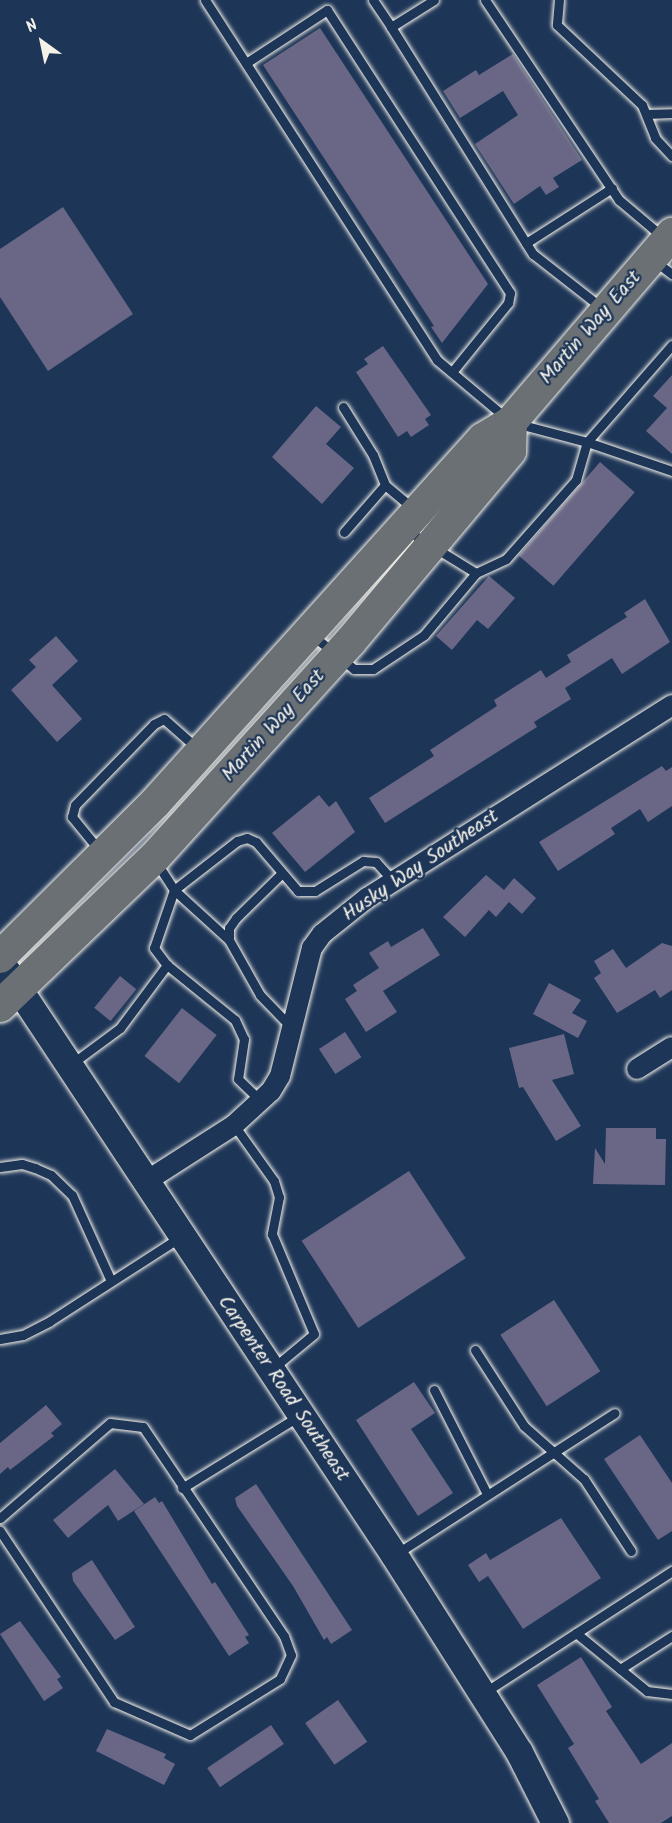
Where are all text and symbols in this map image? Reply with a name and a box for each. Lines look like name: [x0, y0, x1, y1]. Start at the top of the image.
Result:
north arrow: [12, 12, 72, 72]
text: N: [21, 13, 43, 40]
street label: Martin Way East: [535, 266, 647, 390]
street label: Martin Way East: [217, 665, 331, 787]
street label: Husky Way Southeast: [338, 805, 504, 927]
street label: Carpenter Road Southeast: [212, 1291, 354, 1487]

